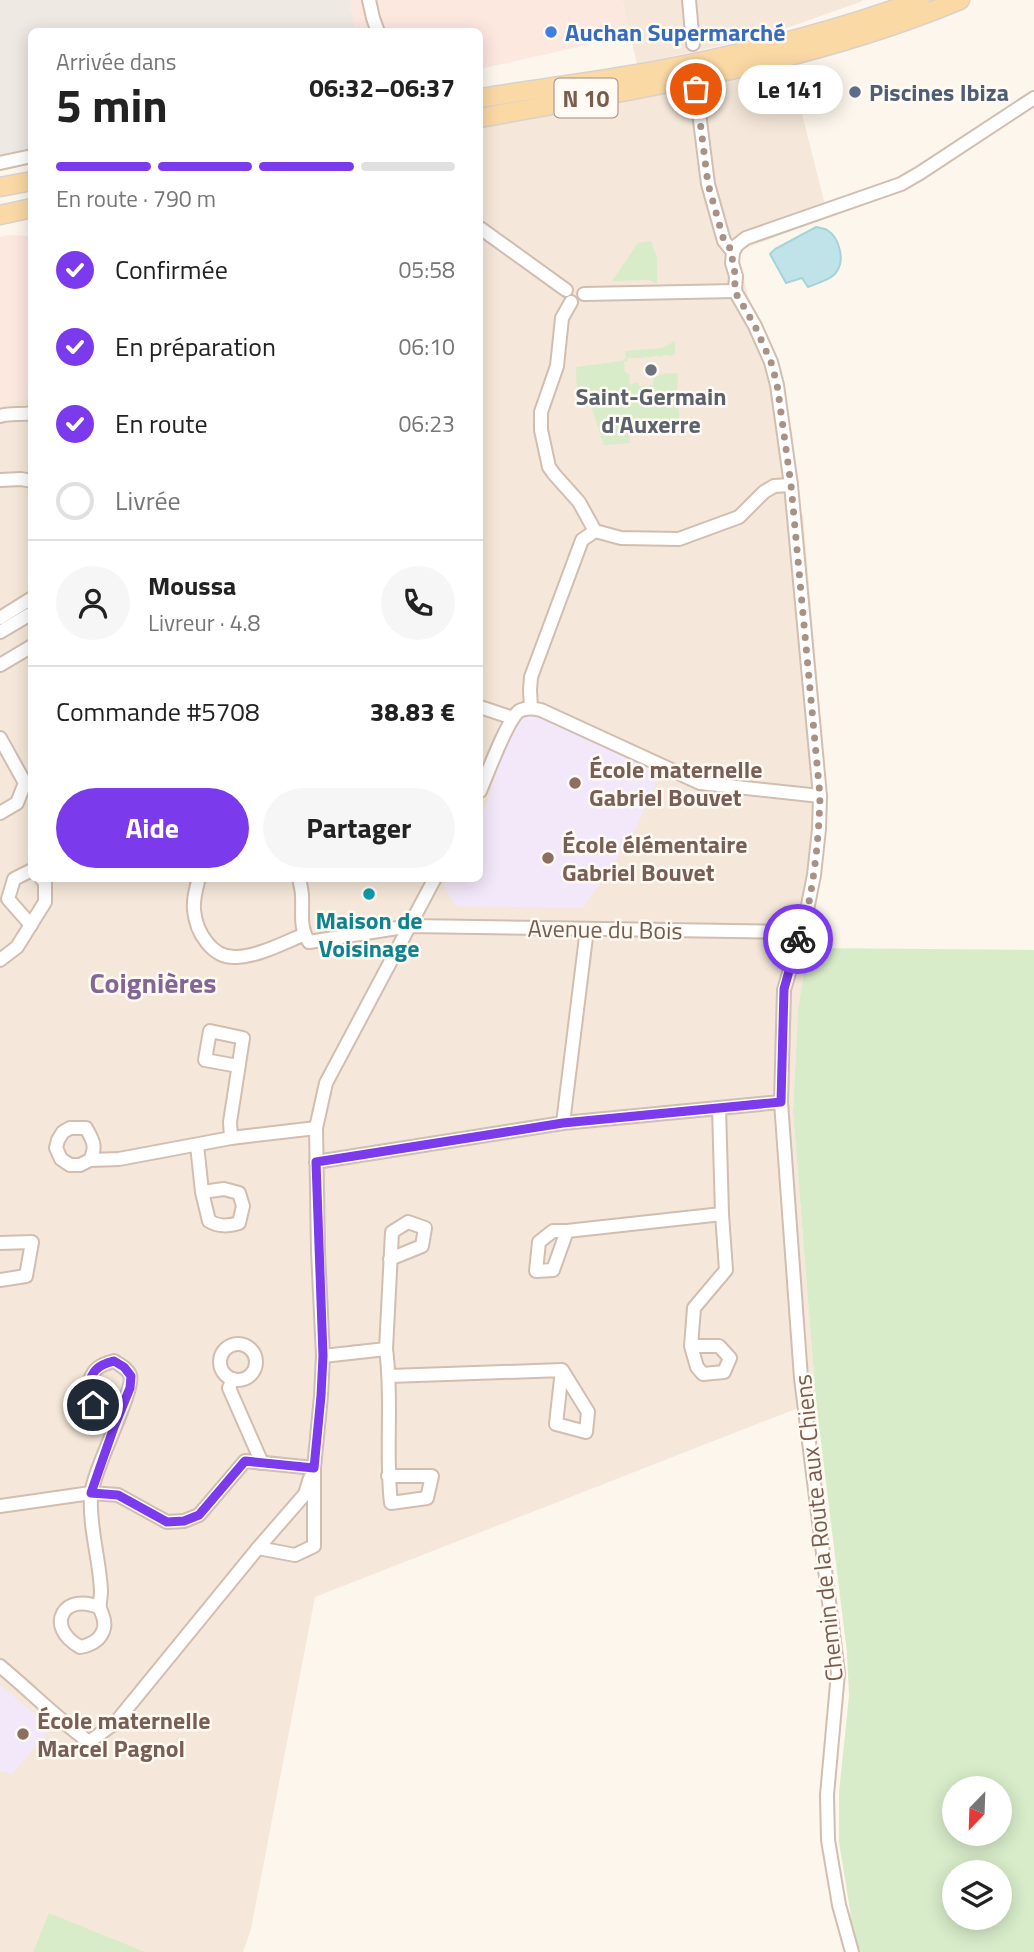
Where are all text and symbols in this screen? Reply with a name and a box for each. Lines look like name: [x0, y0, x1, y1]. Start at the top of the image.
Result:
place label: Auchan Supermarché: [565, 14, 786, 50]
marker: Auchan Supermarché: [543, 24, 559, 40]
text: Arrivée dans: [56, 44, 177, 79]
pin: [666, 59, 726, 119]
callout: Le 141: [738, 64, 843, 114]
text: 06:32–06:37: [309, 68, 455, 107]
text: 5 min: [56, 70, 168, 140]
icon: bag: [677, 70, 715, 108]
text: Le 141: [757, 72, 824, 107]
place label: Piscines Ibiza: [869, 74, 1009, 110]
road number: N 10: [554, 78, 618, 118]
marker: Piscines Ibiza: [847, 84, 863, 100]
text: En route · 790 m: [56, 181, 216, 216]
text: Confirmée: [115, 250, 228, 289]
icon: check: [56, 251, 94, 289]
text: 05:58: [398, 252, 455, 287]
text: En préparation: [115, 327, 276, 366]
icon: check: [56, 328, 94, 366]
text: 06:10: [398, 329, 455, 364]
marker: Saint-Germain d'Auxerre: [643, 362, 659, 378]
place label: Saint-Germain d'Auxerre: [575, 378, 727, 442]
text: En route: [115, 404, 208, 443]
icon: check: [56, 405, 94, 443]
text: 06:23: [398, 406, 455, 441]
text: Livrée: [115, 481, 181, 520]
button: person: [56, 566, 130, 640]
text: Moussa: [148, 566, 236, 605]
button: phone: [381, 566, 455, 640]
text: Livreur · 4.8: [148, 605, 260, 640]
text: Commande #5708: [56, 692, 259, 731]
text: 38.83 €: [370, 692, 455, 731]
place label: École maternelle Gabriel Bouvet: [589, 751, 763, 815]
marker: École maternelle Gabriel Bouvet: [567, 775, 583, 791]
button: Aide: [56, 788, 249, 868]
button: Partager: [263, 788, 455, 868]
place label: École élémentaire Gabriel Bouvet: [562, 826, 748, 890]
marker: École élémentaire Gabriel Bouvet: [540, 850, 556, 866]
marker: Maison de Voisinage: [361, 886, 377, 902]
place label: Maison de Voisinage: [315, 902, 423, 966]
courier: [763, 904, 833, 974]
street label: Avenue du Bois: [527, 910, 683, 948]
icon: bike: [779, 920, 817, 958]
district label: Coignières: [90, 961, 216, 1004]
street label: Chemin de la Route aux Chiens: [784, 1373, 852, 1683]
pin: [63, 1375, 123, 1435]
icon: home: [74, 1386, 112, 1424]
place label: École maternelle Marcel Pagnol: [37, 1702, 211, 1766]
marker: École maternelle Marcel Pagnol: [15, 1726, 31, 1742]
north arrow: [942, 1776, 1012, 1846]
map controls: [942, 1776, 1012, 1930]
button: layers: [942, 1860, 1012, 1930]

